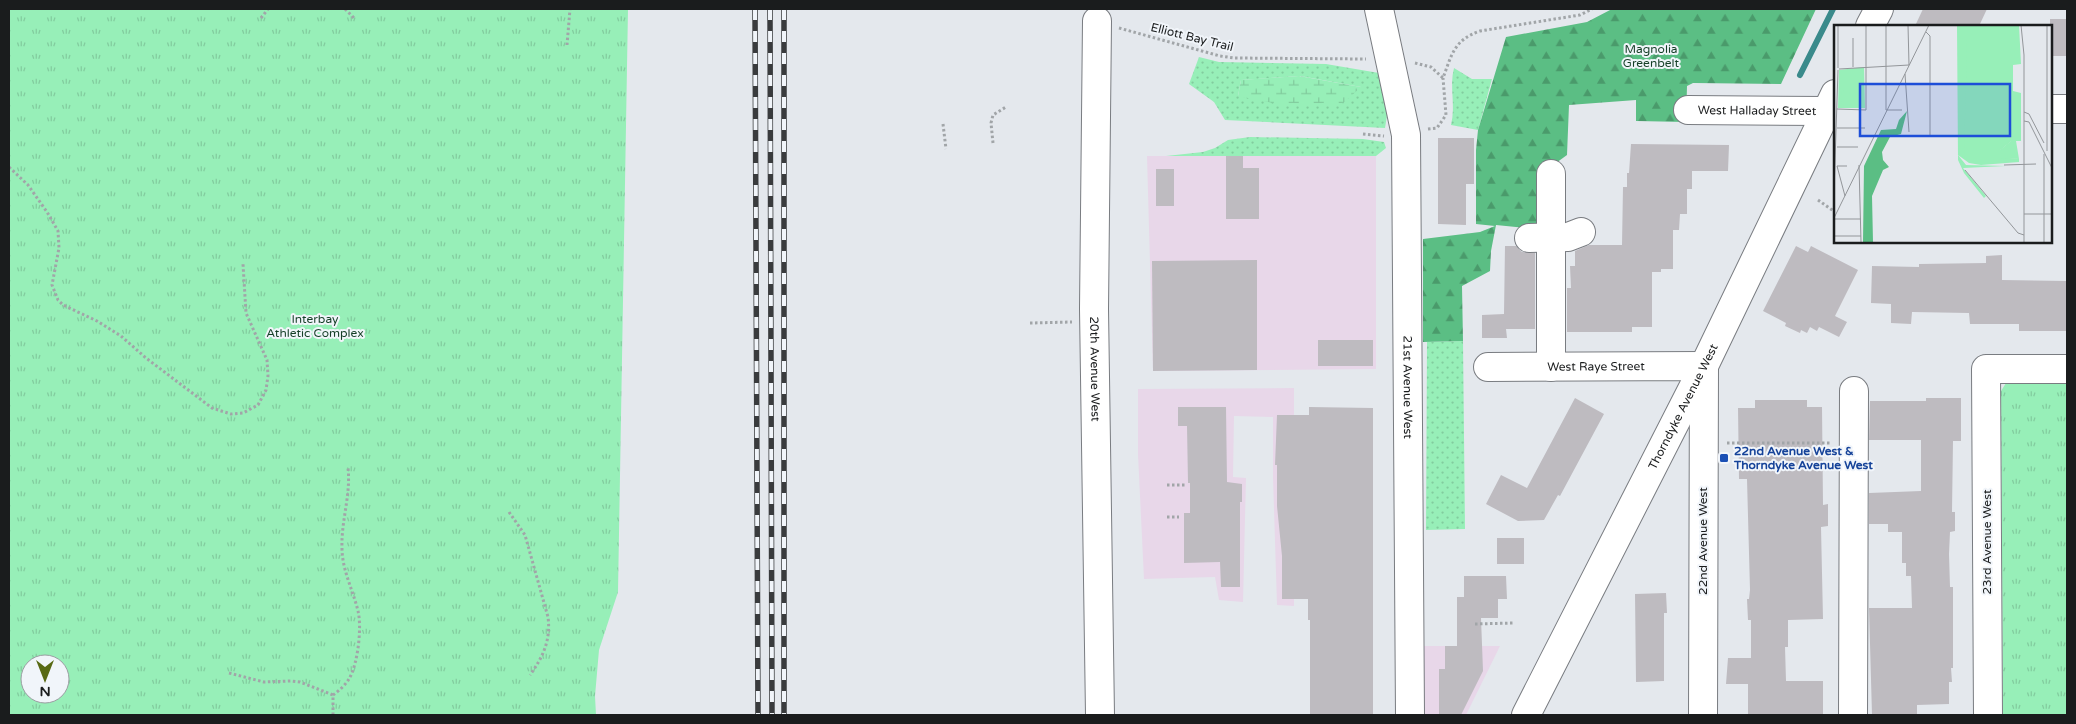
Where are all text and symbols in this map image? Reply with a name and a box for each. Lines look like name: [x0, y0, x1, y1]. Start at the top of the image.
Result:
street label: Elliott Bay Trail: [1149, 20, 1235, 54]
inset map: [1834, 25, 2051, 242]
park label: Magnolia Greenbelt: [1623, 42, 1680, 70]
street label: West Halladay Street: [1698, 103, 1817, 118]
park label: Interbay Athletic Complex: [266, 312, 364, 340]
street label: 20th Avenue West: [1087, 316, 1103, 422]
street label: 21st Avenue West: [1400, 335, 1415, 439]
street label: Thorndyke Avenue West: [1645, 341, 1721, 472]
street label: West Raye Street: [1547, 359, 1645, 374]
place label: 22nd Avenue West & Thorndyke Avenue West: [1733, 444, 1873, 473]
marker: 22nd Avenue West & Thorndyke Avenue West: [1718, 452, 1730, 464]
street label: 22nd Avenue West: [1696, 487, 1710, 595]
street label: 23rd Avenue West: [1980, 489, 1994, 594]
north arrow: [20, 654, 70, 704]
text: N: [39, 683, 51, 700]

